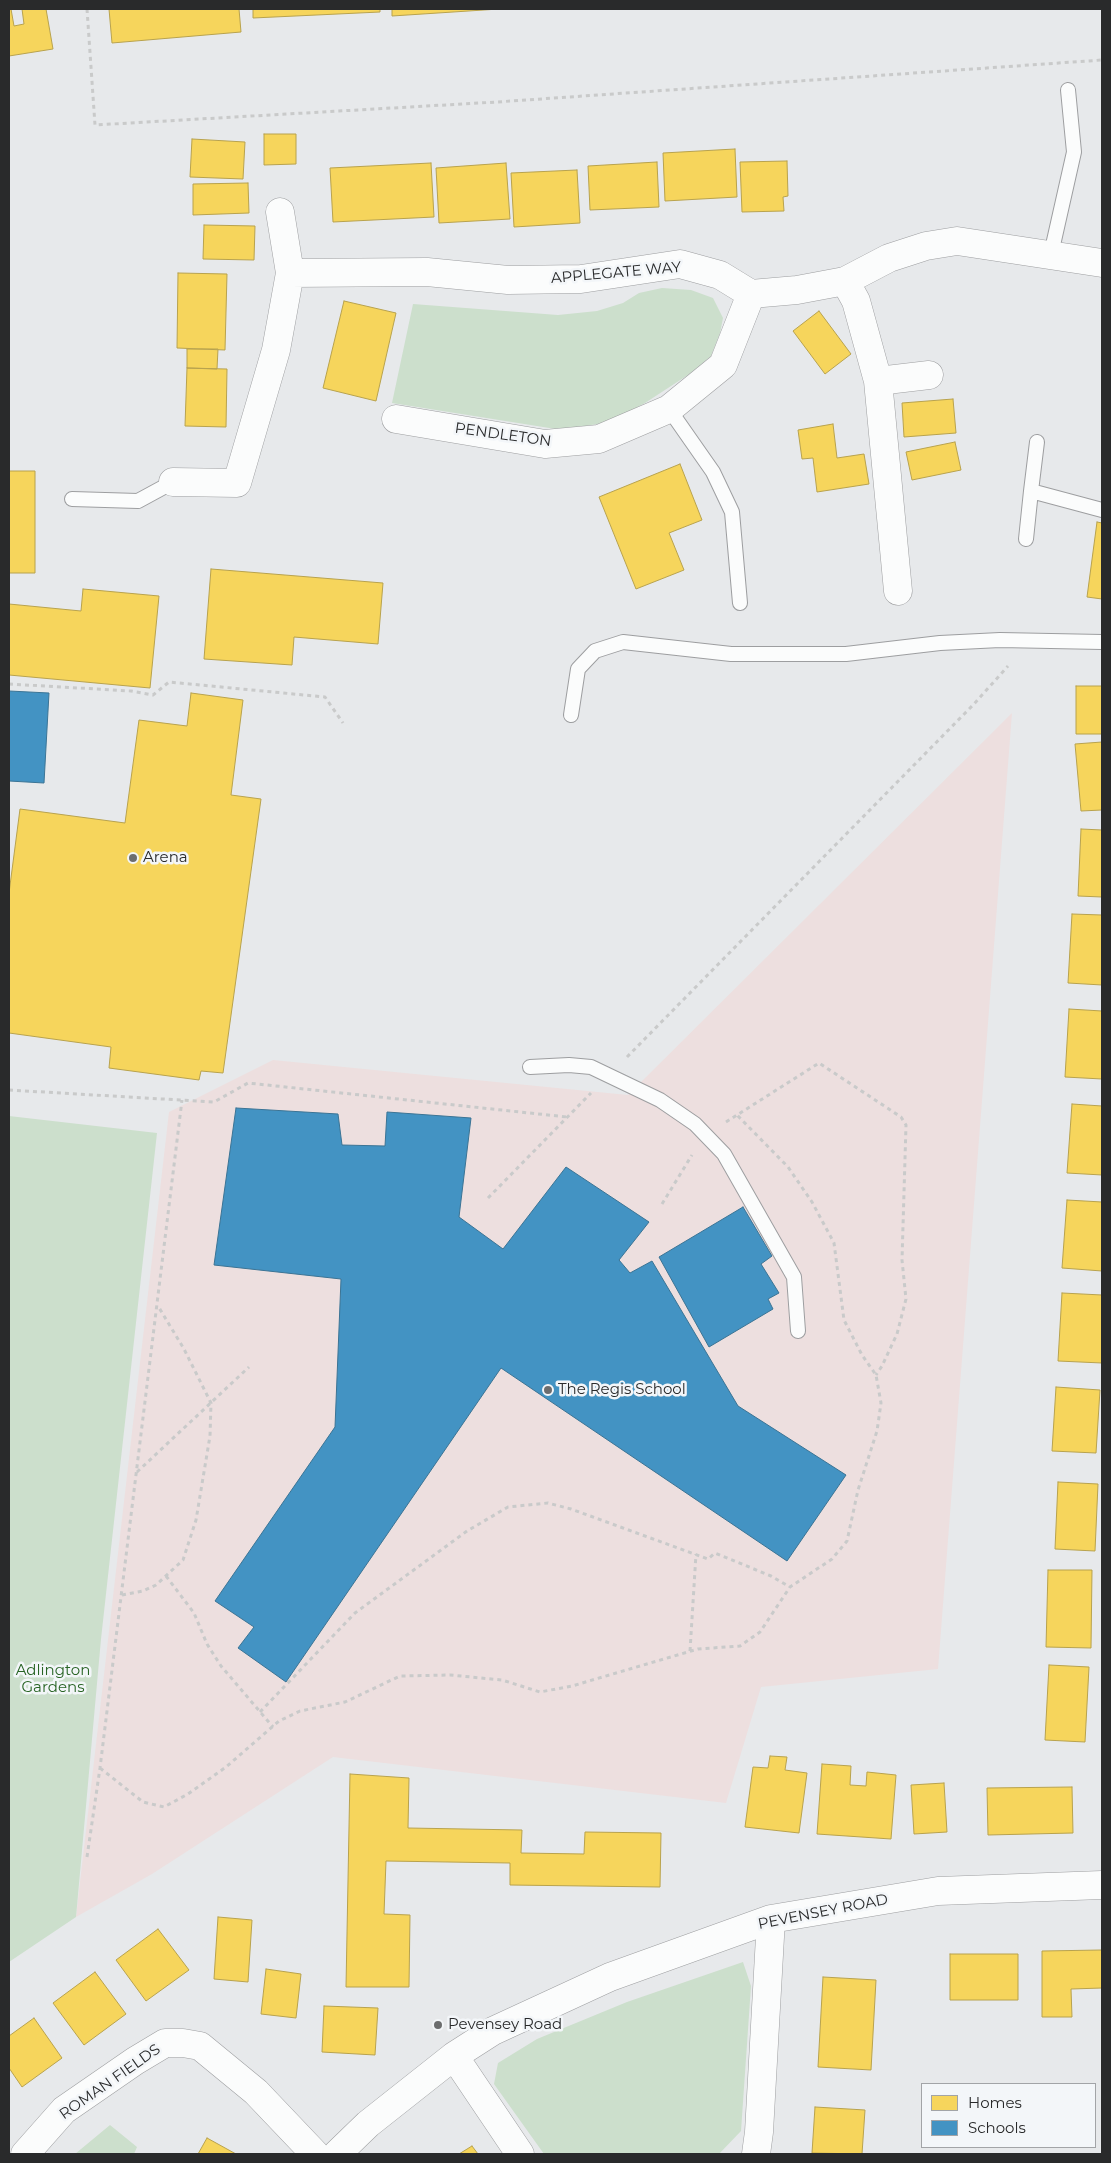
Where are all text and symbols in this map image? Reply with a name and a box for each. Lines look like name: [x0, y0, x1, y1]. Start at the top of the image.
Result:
street label: APPLEGATE WAY: [550, 258, 682, 288]
street label: PENDLETON: [454, 419, 552, 451]
place label: Arena: [143, 849, 188, 867]
marker: Arena: [127, 852, 139, 864]
place label: The Regis School: [558, 1381, 686, 1399]
marker: The Regis School: [542, 1384, 554, 1396]
park label: Adlington Gardens: [16, 1662, 90, 1697]
street label: PEVENSEY ROAD: [757, 1891, 889, 1933]
place label: Pevensey Road: [448, 2016, 562, 2034]
marker: Pevensey Road: [432, 2019, 444, 2031]
street label: ROMAN FIELDS: [56, 2040, 164, 2124]
legend: [921, 2083, 1096, 2148]
text: Homes: [968, 2093, 1022, 2112]
text: Schools: [968, 2118, 1026, 2137]

